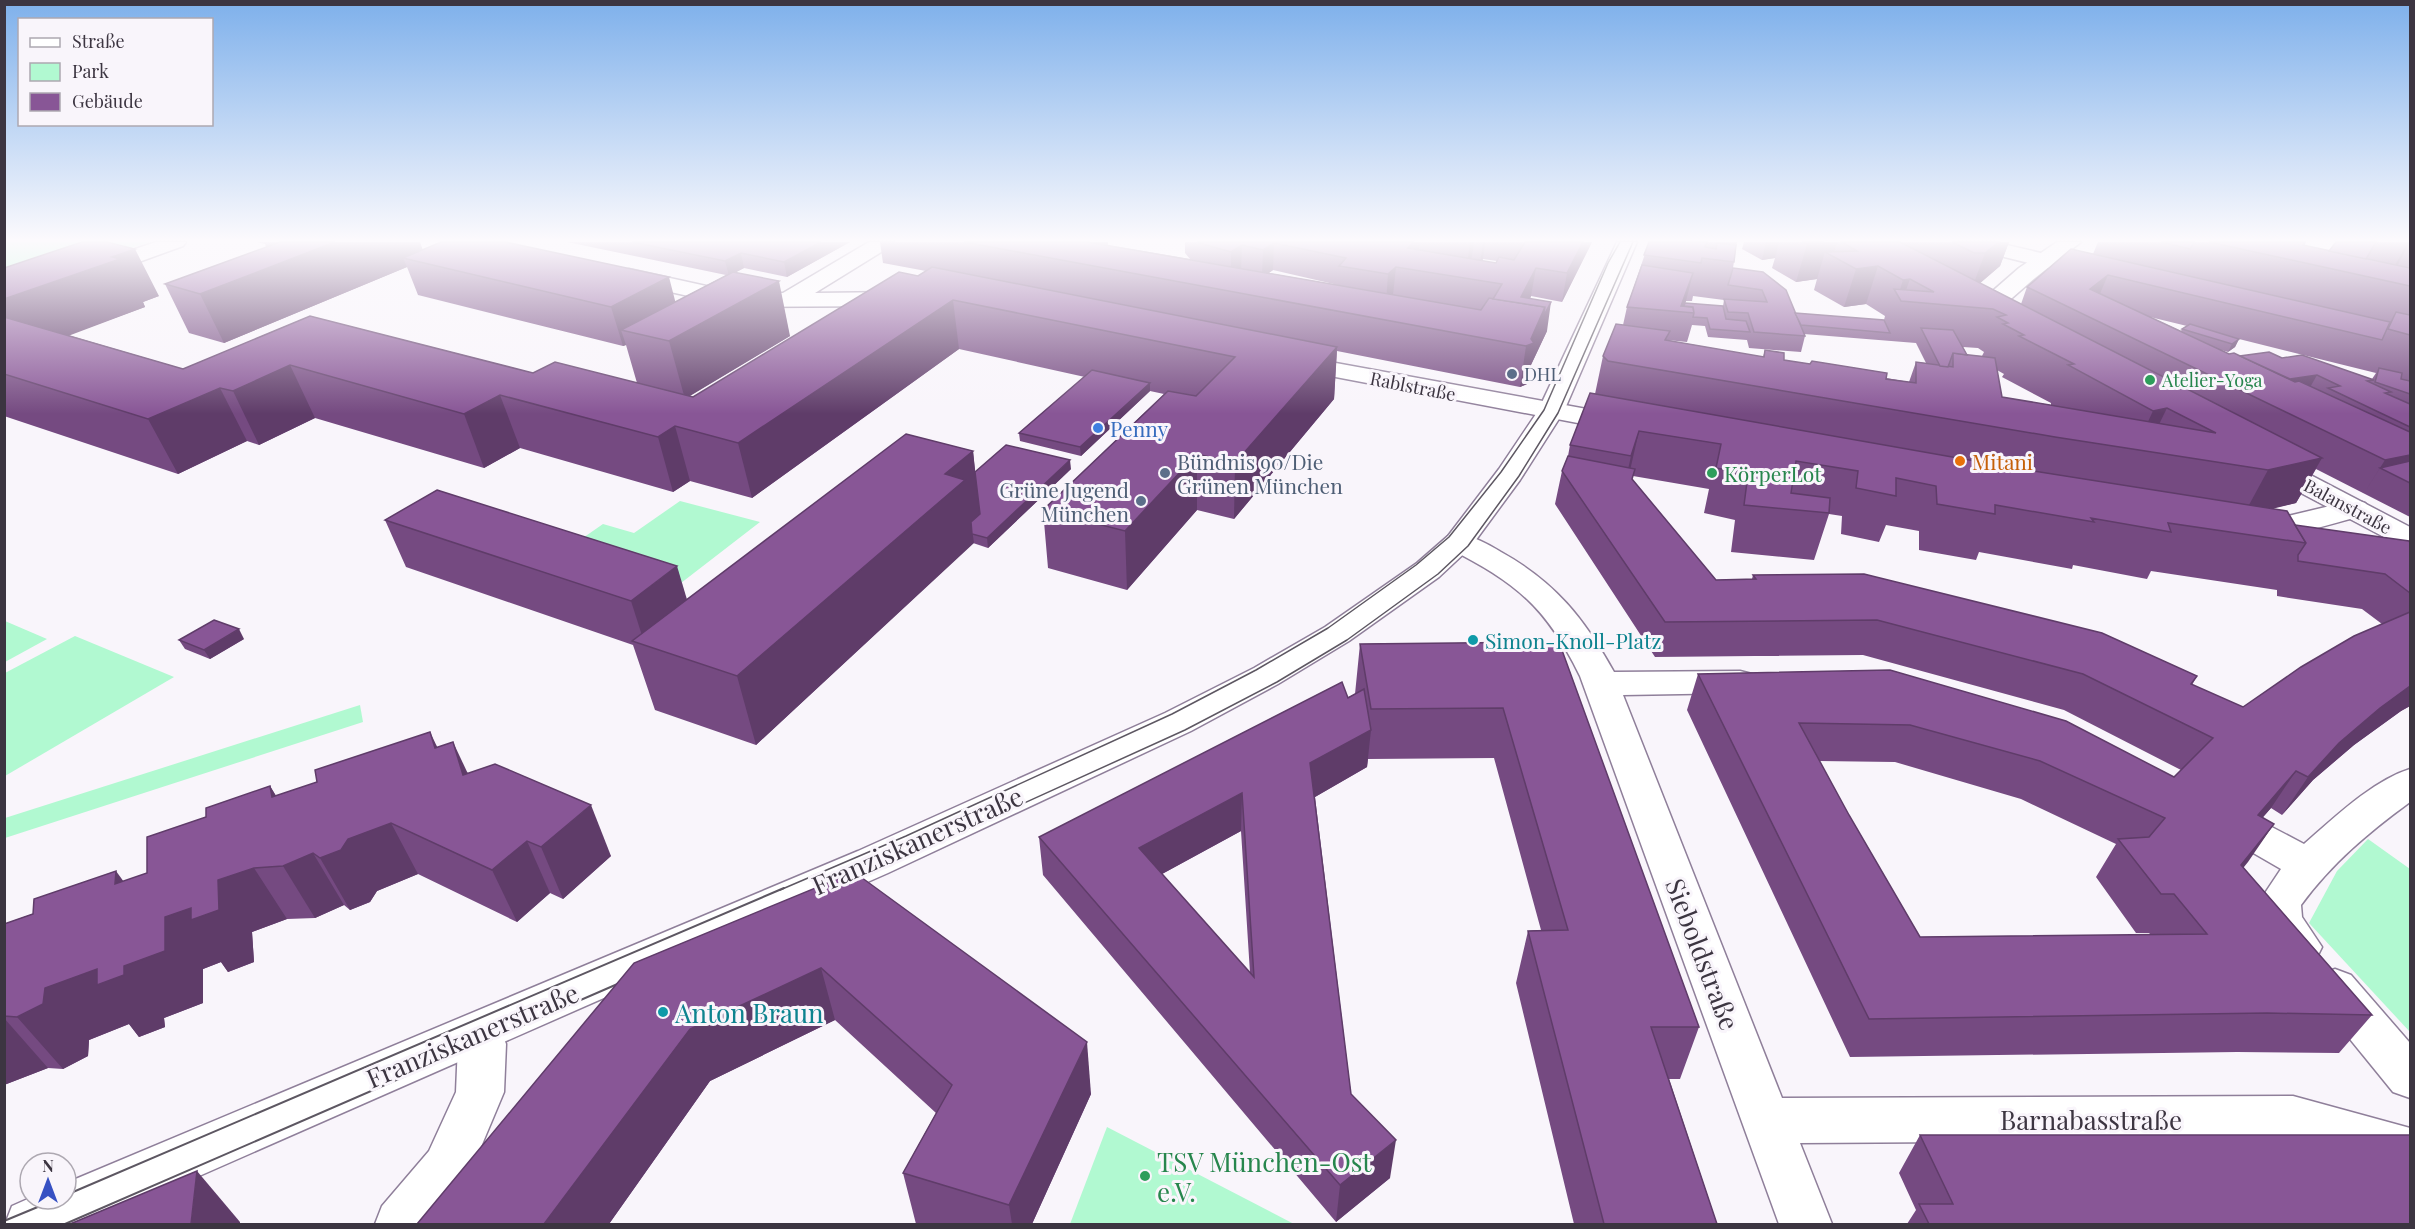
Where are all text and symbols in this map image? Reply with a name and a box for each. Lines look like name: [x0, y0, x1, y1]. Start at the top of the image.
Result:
legend: [18, 18, 213, 126]
text: Straße: [72, 29, 125, 53]
text: Park: [72, 59, 109, 83]
text: Gebäude: [72, 89, 143, 113]
place label: DHL: [1524, 362, 1561, 386]
street label: Rablstraße: [1368, 366, 1458, 406]
marker: DHL: [1505, 367, 1519, 381]
place label: Atelier-Yoga: [2161, 368, 2262, 392]
marker: Atelier-Yoga: [2143, 373, 2157, 387]
place label: Penny: [1110, 414, 1169, 442]
marker: Penny: [1091, 421, 1105, 435]
place label: Bündnis 90/Die Grünen München: [1177, 447, 1343, 499]
place label: Mitani: [1972, 447, 2033, 475]
marker: Mitani: [1953, 454, 1967, 468]
place label: KörperLot: [1724, 459, 1822, 487]
marker: Bündnis 90/Die Grünen München: [1158, 466, 1172, 480]
marker: KörperLot: [1705, 466, 1719, 480]
street label: Balanstraße: [2300, 473, 2396, 539]
place label: Grüne Jugend München: [999, 475, 1129, 527]
marker: Grüne Jugend München: [1134, 494, 1148, 508]
place label: Simon-Knoll-Platz: [1485, 626, 1662, 654]
marker: Simon-Knoll-Platz: [1466, 633, 1480, 647]
street label: Franziskanerstraße: [806, 778, 1028, 902]
street label: Sieboldstraße: [1658, 873, 1748, 1035]
street label: Franziskanerstraße: [361, 974, 583, 1096]
place label: Anton Braun: [674, 995, 824, 1030]
marker: Anton Braun: [656, 1005, 670, 1019]
street label: Barnabasstraße: [2000, 1102, 2182, 1137]
place label: TSV München-Ost e.V.: [1157, 1144, 1372, 1209]
north arrow: [18, 1151, 78, 1211]
text: N: [42, 1155, 54, 1176]
marker: TSV München-Ost e.V.: [1138, 1169, 1152, 1183]

